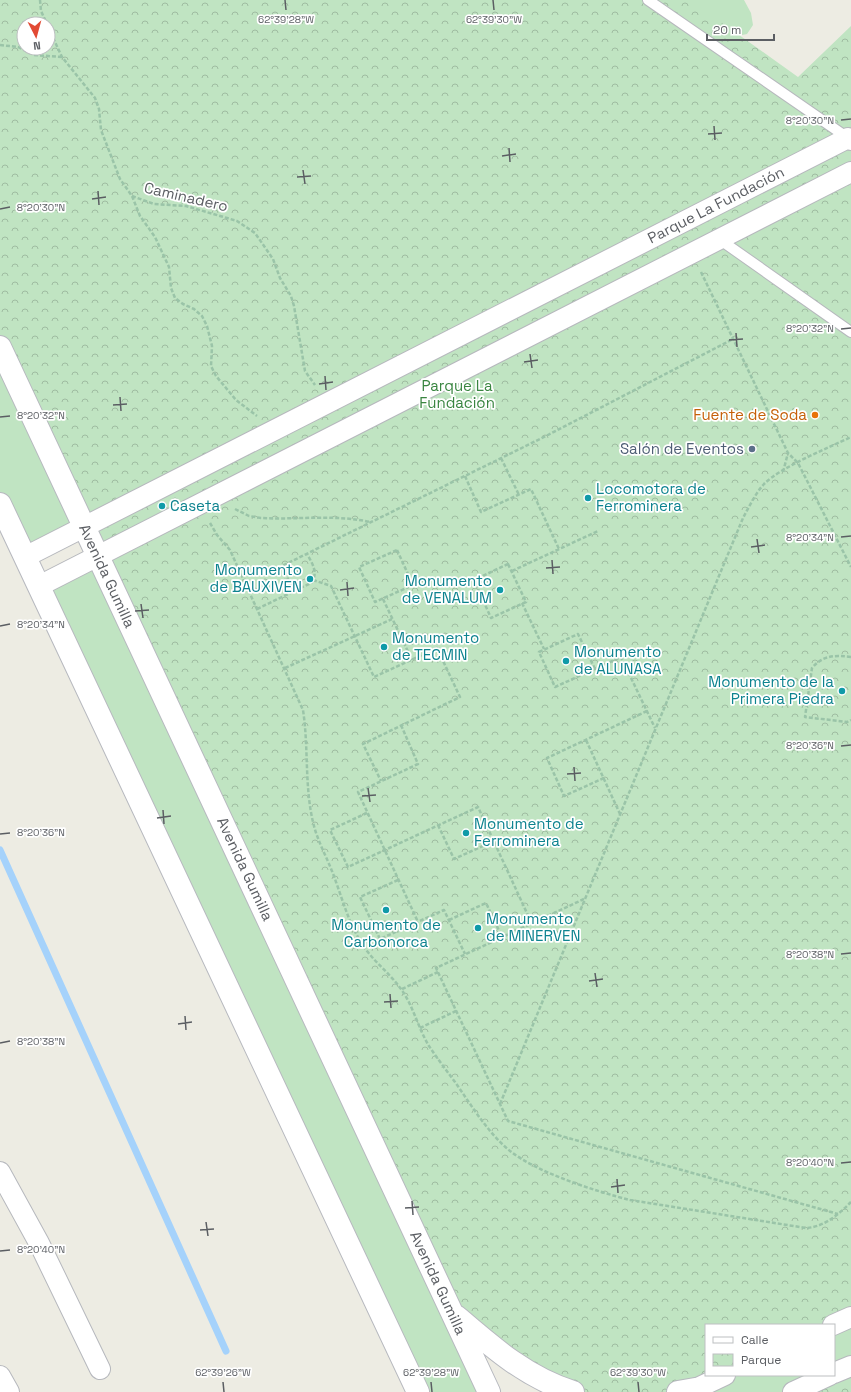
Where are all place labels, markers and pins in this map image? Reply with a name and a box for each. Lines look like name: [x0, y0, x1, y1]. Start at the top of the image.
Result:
place label: Fuente de Soda: [693, 405, 807, 424]
marker: Fuente de Soda: [810, 410, 820, 420]
place label: Salón de Eventos: [620, 439, 744, 458]
marker: Salón de Eventos: [747, 444, 757, 454]
place label: Locomotora de Ferrominera: [596, 479, 706, 515]
marker: Locomotora de Ferrominera: [583, 493, 593, 503]
place label: Caseta: [170, 496, 221, 515]
marker: Caseta: [157, 501, 167, 511]
place label: Monumento de BAUXIVEN: [210, 560, 302, 596]
place label: Monumento de VENALUM: [402, 571, 492, 607]
marker: Monumento de BAUXIVEN: [305, 574, 315, 584]
marker: Monumento de VENALUM: [495, 585, 505, 595]
place label: Monumento de TECMIN: [392, 628, 479, 664]
marker: Monumento de TECMIN: [379, 642, 389, 652]
place label: Monumento de ALUNASA: [574, 642, 662, 678]
marker: Monumento de ALUNASA: [561, 656, 571, 666]
place label: Monumento de la Primera Piedra: [708, 672, 834, 708]
marker: Monumento de la Primera Piedra: [837, 686, 847, 696]
place label: Monumento de Ferrominera: [474, 814, 584, 850]
marker: Monumento de Ferrominera: [461, 828, 471, 838]
marker: Monumento de Carbonorca: [381, 905, 391, 915]
place label: Monumento de MINERVEN: [486, 909, 580, 945]
place label: Monumento de Carbonorca: [331, 915, 441, 951]
marker: Monumento de MINERVEN: [473, 923, 483, 933]

